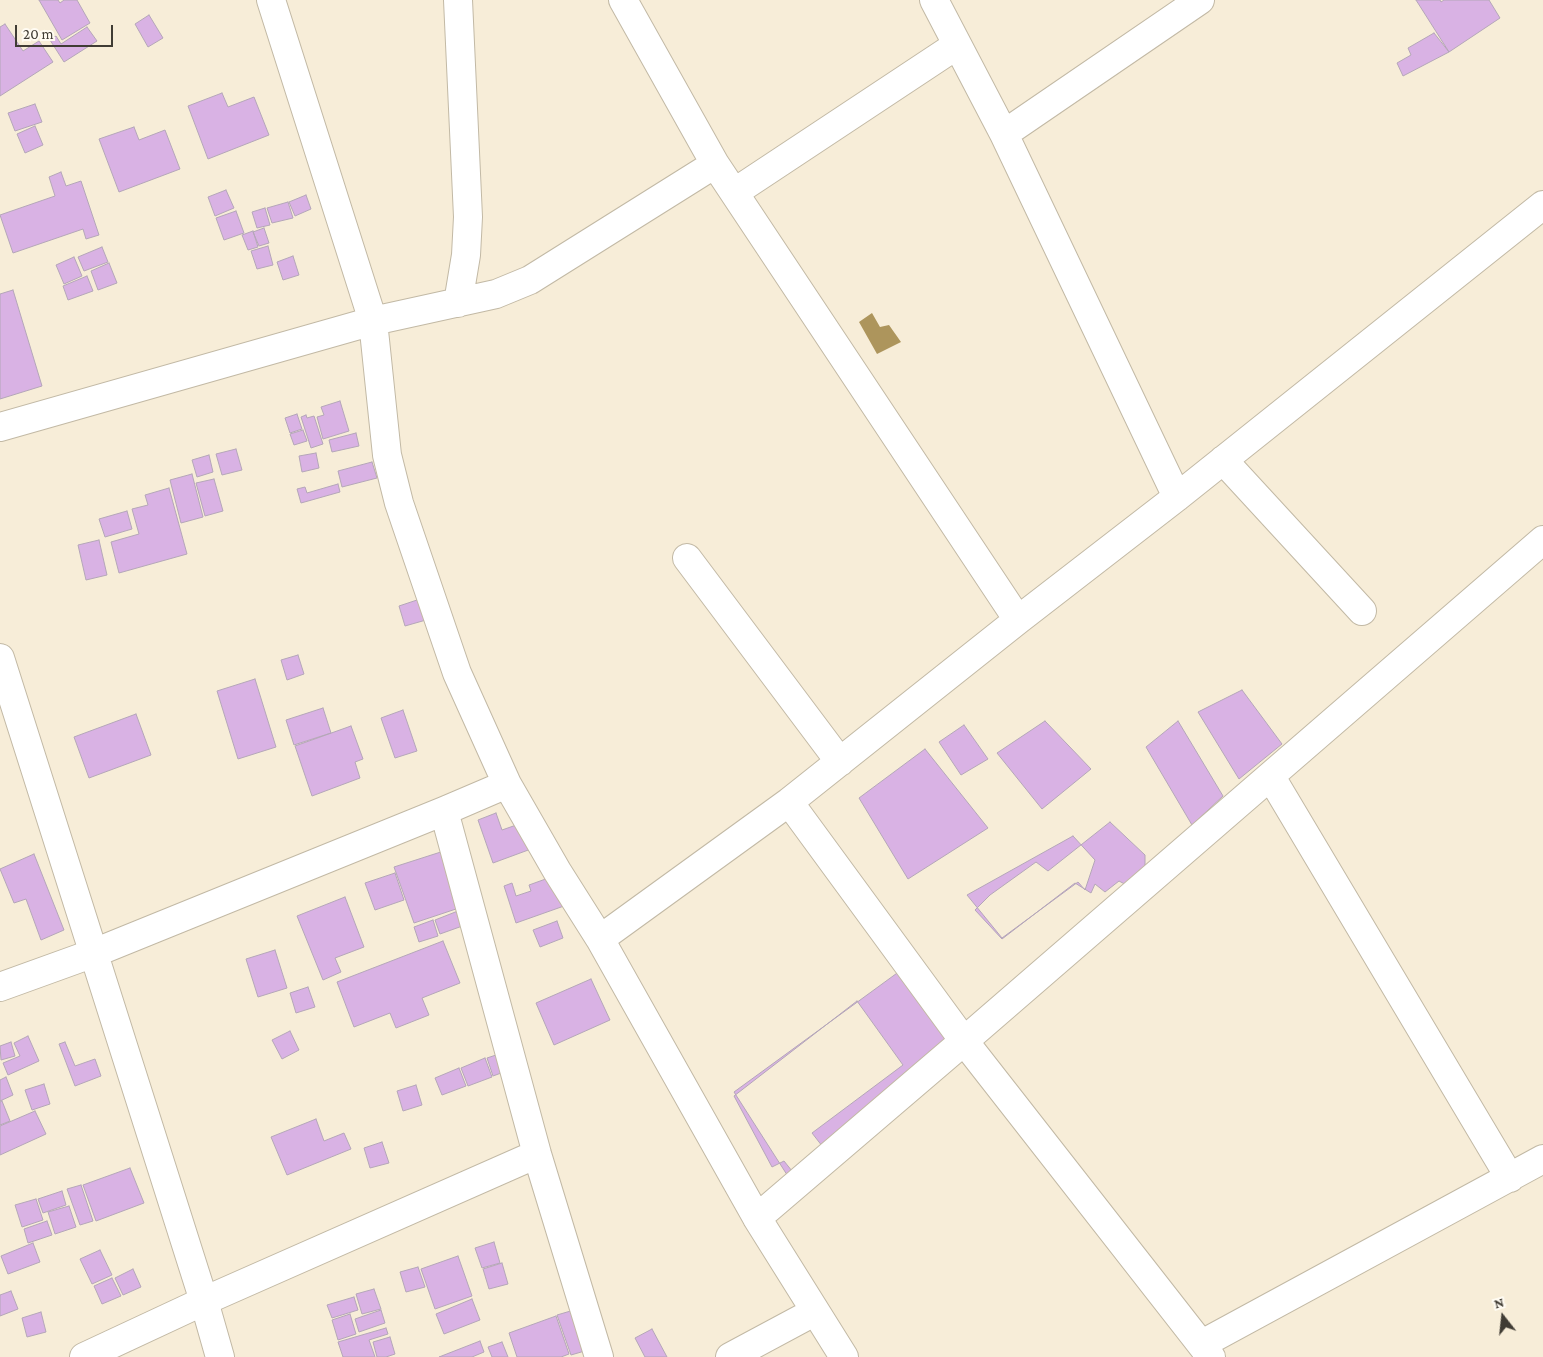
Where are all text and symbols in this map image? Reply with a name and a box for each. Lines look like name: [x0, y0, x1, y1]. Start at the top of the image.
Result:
scale bar: [18, 15, 115, 47]
text: 20 m: [23, 26, 54, 42]
north arrow: [1478, 1292, 1528, 1342]
text: N: [1492, 1294, 1506, 1312]

